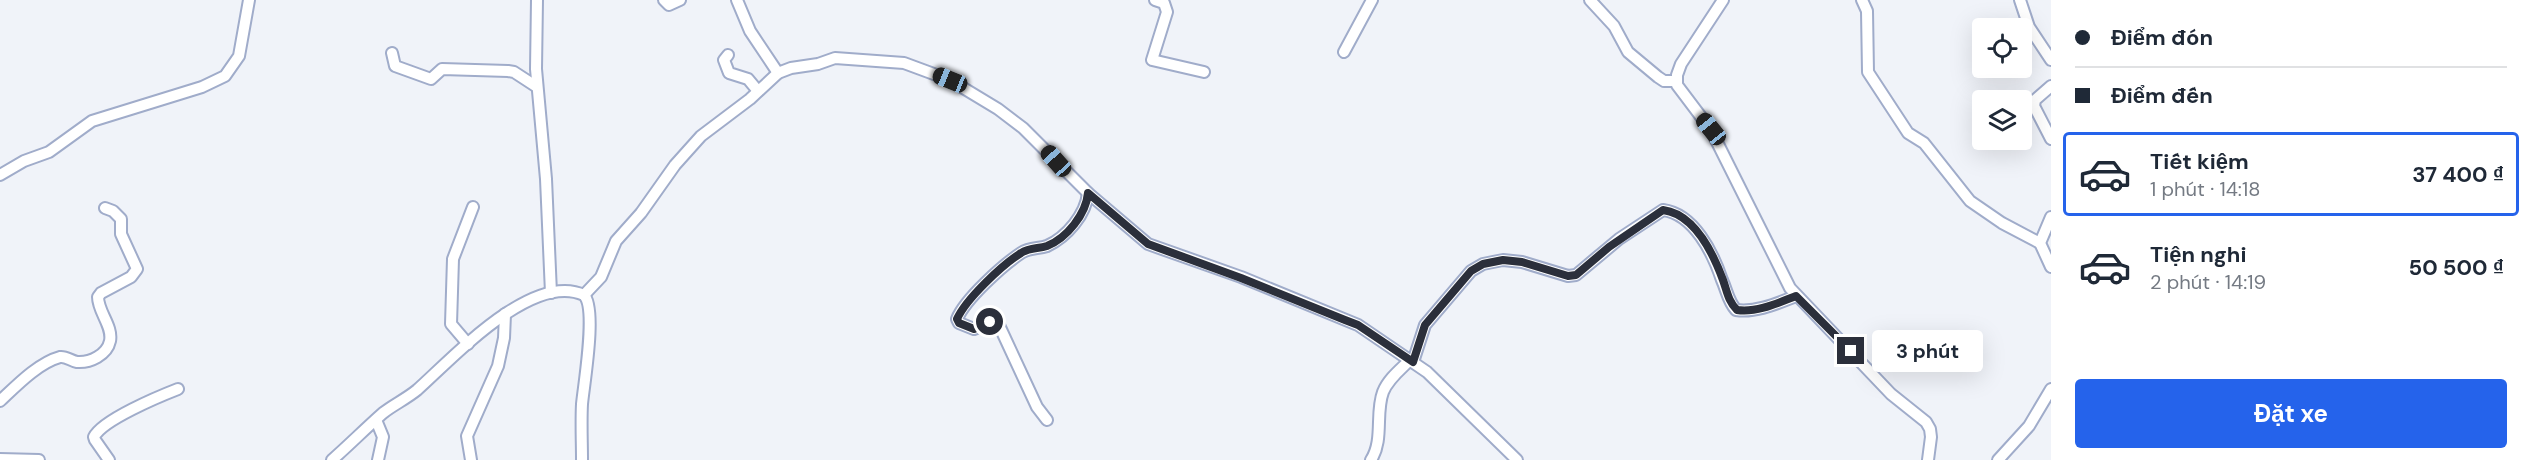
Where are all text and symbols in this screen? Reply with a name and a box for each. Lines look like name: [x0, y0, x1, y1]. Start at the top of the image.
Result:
map controls: [1972, 18, 2032, 150]
button: locate: [1972, 18, 2032, 78]
text: Điểm đón: [2111, 23, 2213, 52]
car: [930, 65, 970, 95]
text: Điểm đến: [2111, 81, 2213, 110]
button: layers: [1972, 90, 2032, 150]
car: [1693, 109, 1729, 149]
car: [1037, 142, 1075, 180]
icon: car: [2078, 147, 2132, 201]
text: Tiết kiệm: [2150, 147, 2249, 176]
text: 37 400 ₫: [2412, 160, 2504, 189]
text: 1 phút · 14:18: [2150, 176, 2260, 202]
icon: car: [2078, 240, 2132, 294]
text: Tiện nghi: [2150, 240, 2246, 269]
text: 50 500 ₫: [2409, 253, 2504, 282]
text: 2 phút · 14:19: [2150, 269, 2266, 295]
route start: [976, 308, 1003, 335]
callout: 3 phút: [1872, 330, 1983, 372]
route end: [1837, 337, 1864, 364]
text: 3 phút: [1896, 338, 1959, 364]
button: Đặt xe: [2075, 379, 2507, 448]

